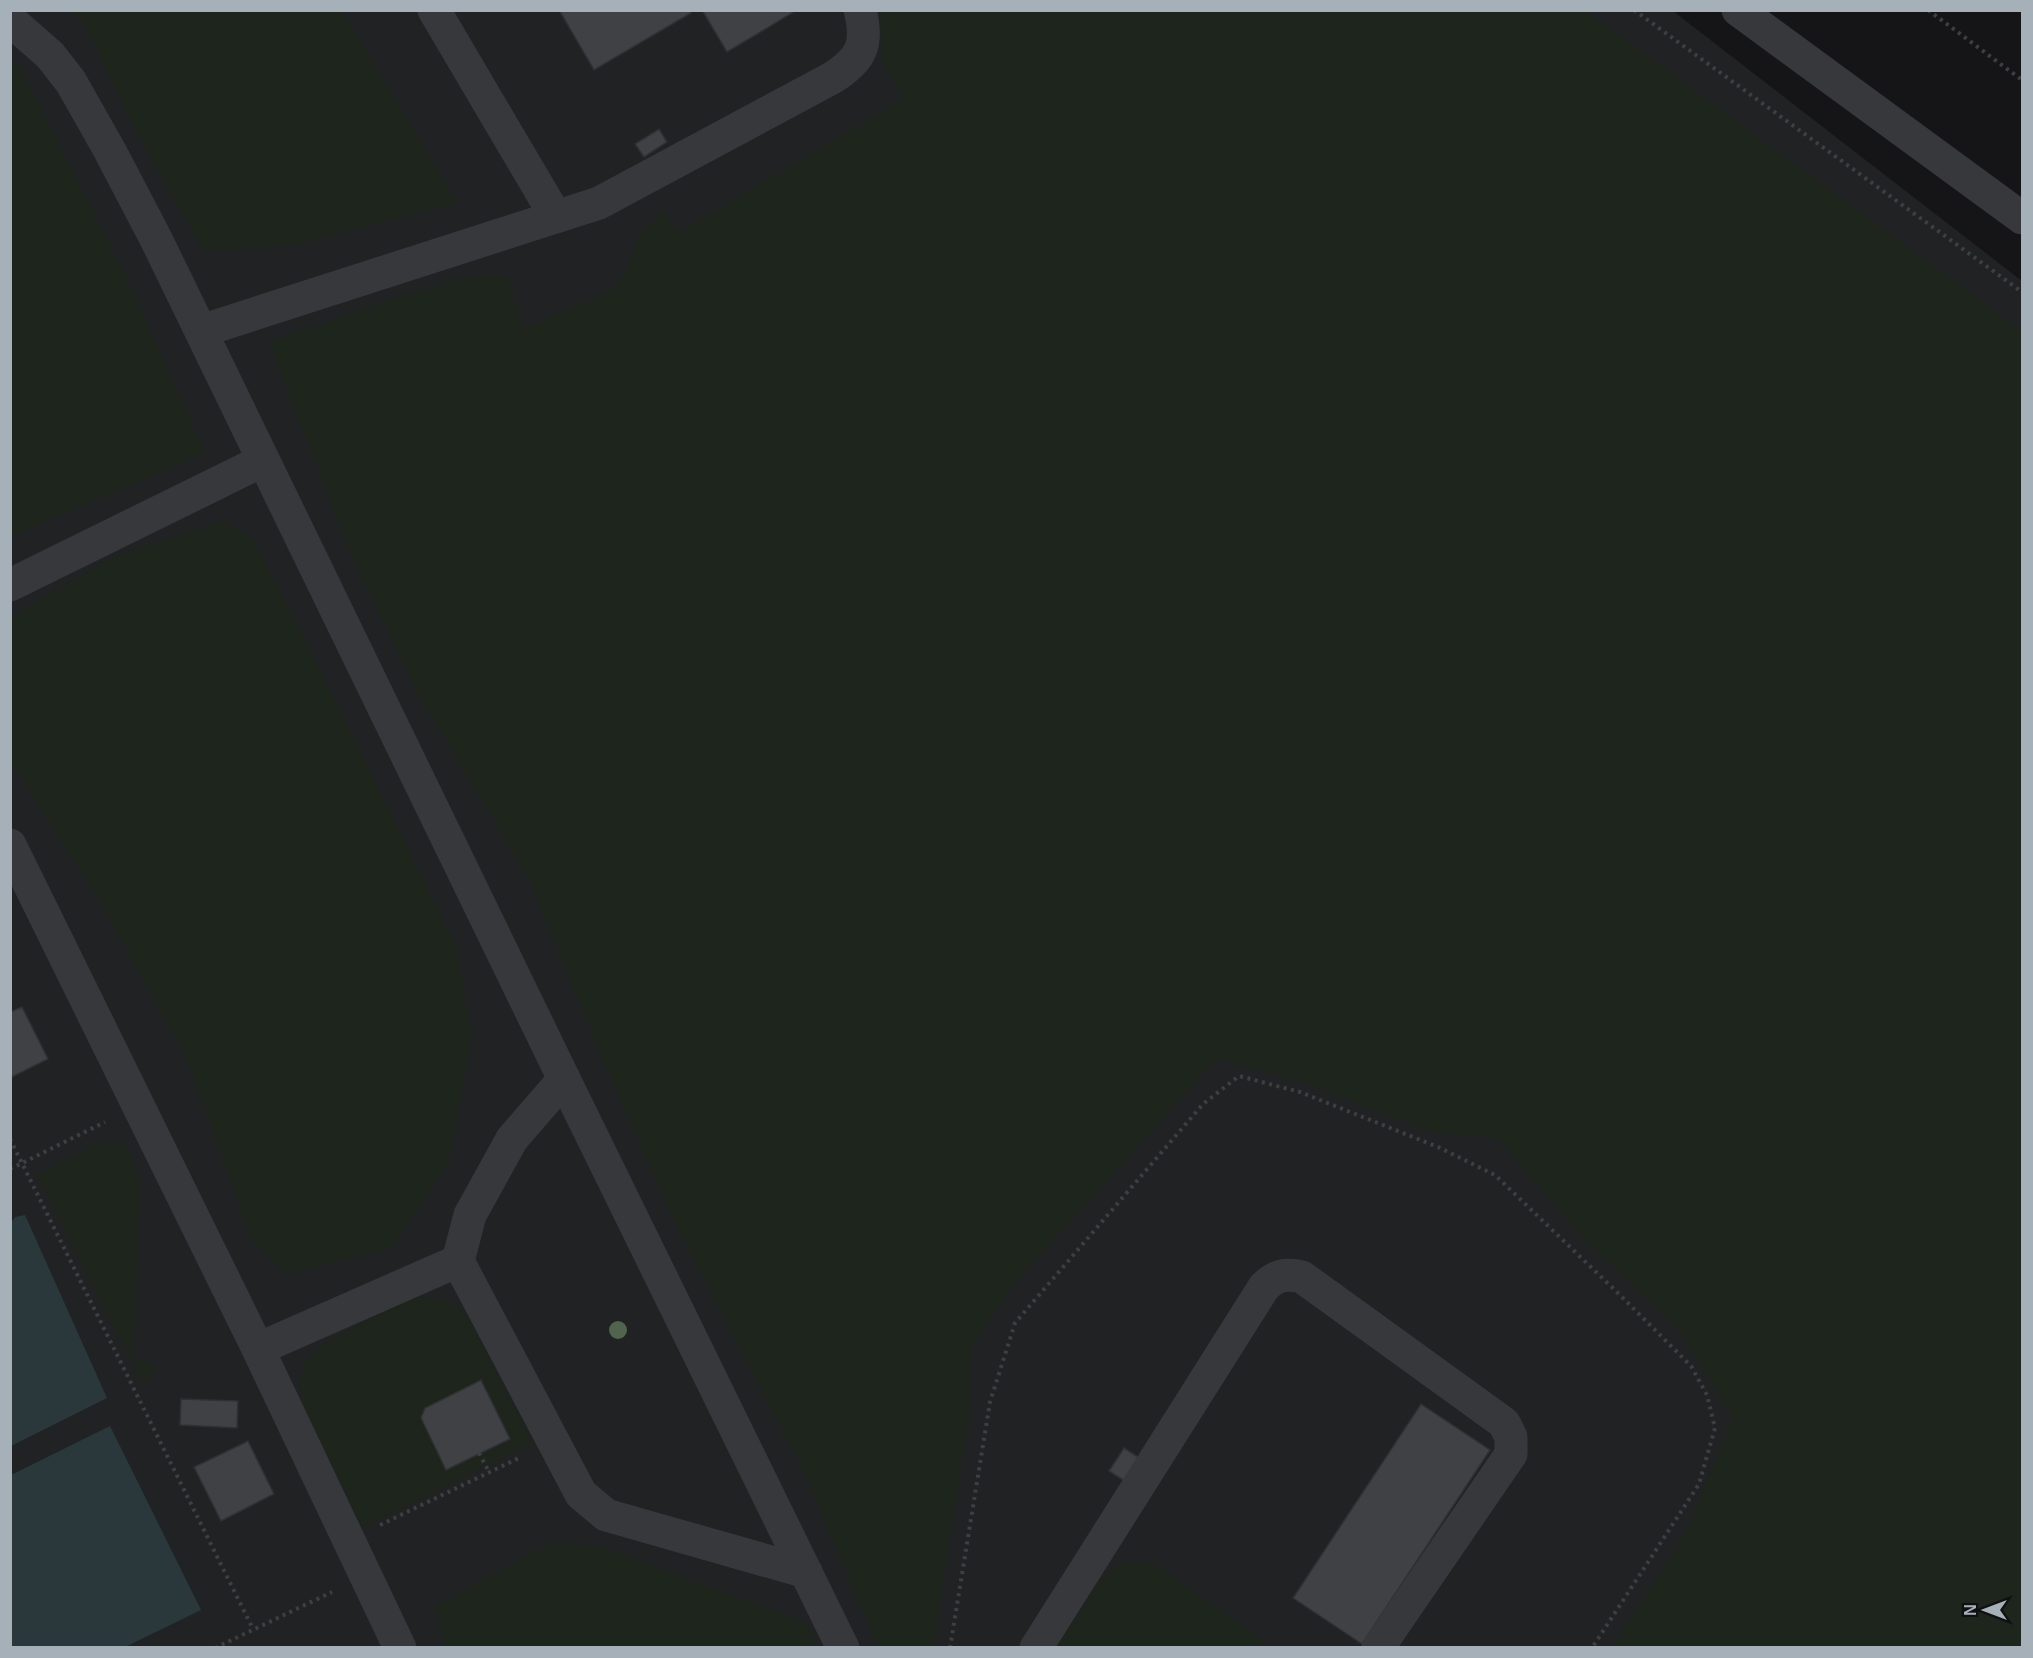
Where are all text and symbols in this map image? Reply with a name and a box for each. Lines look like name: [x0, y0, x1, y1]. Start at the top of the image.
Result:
north arrow: [1955, 1580, 2015, 1640]
text: N: [1962, 1604, 1979, 1616]

